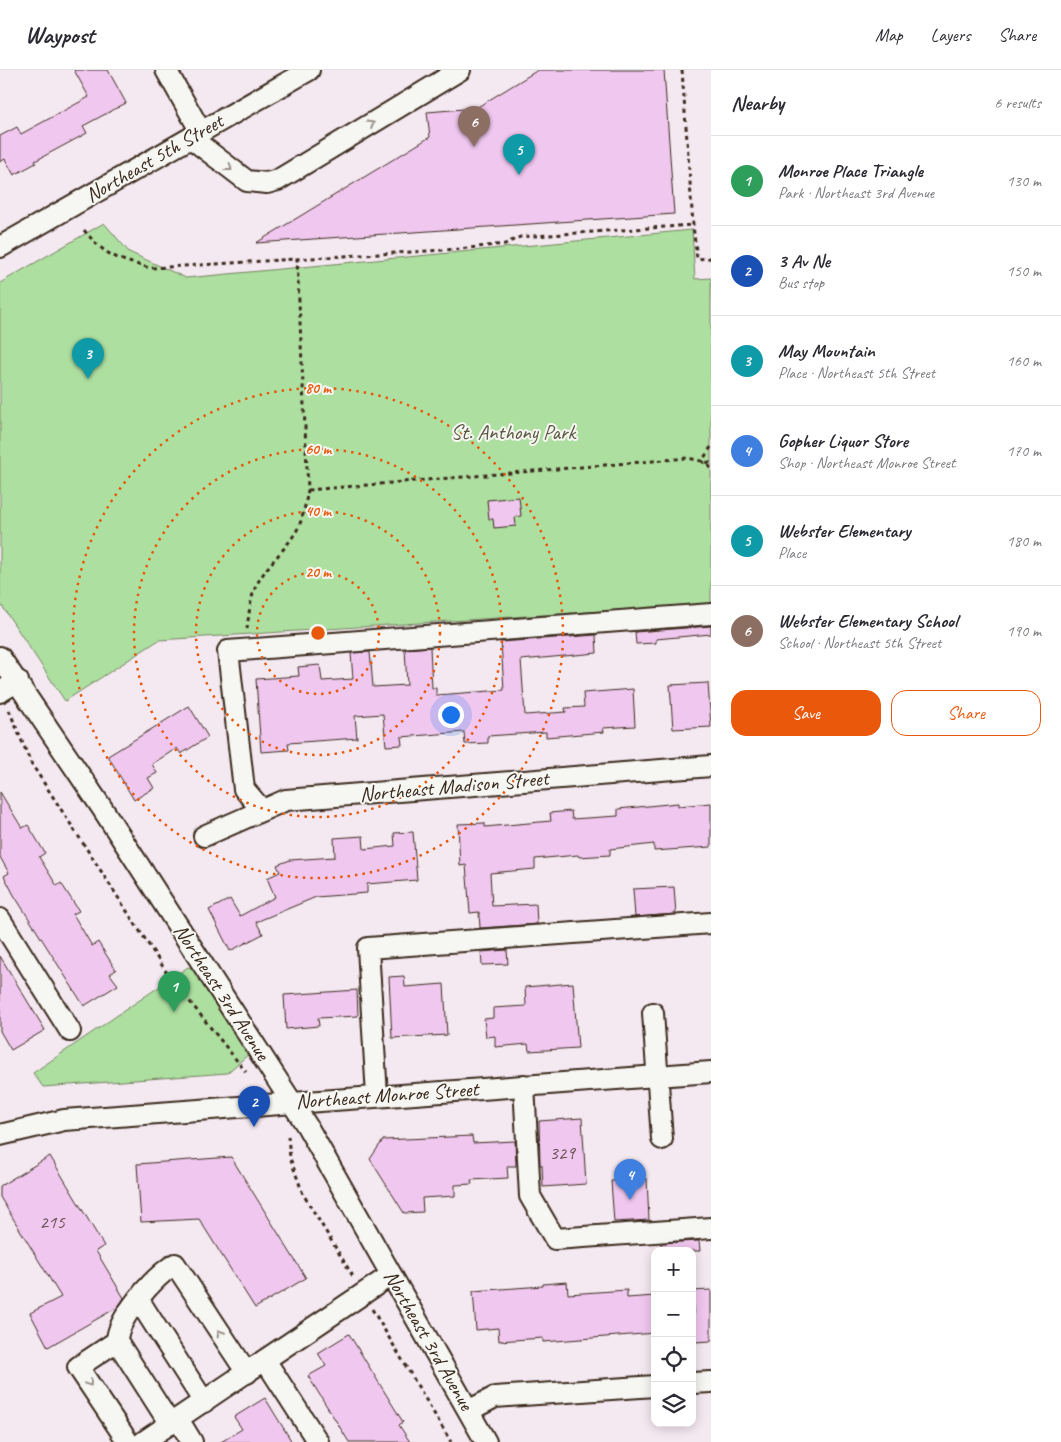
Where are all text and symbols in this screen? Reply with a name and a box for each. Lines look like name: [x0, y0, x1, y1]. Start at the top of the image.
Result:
text: Waypost: [25, 20, 95, 50]
text: Map: [875, 24, 903, 46]
text: Layers: [931, 24, 970, 46]
text: Share: [998, 24, 1036, 46]
text: Nearby: [731, 90, 784, 116]
text: 6 results: [994, 93, 1041, 113]
pin: 6: [458, 106, 490, 147]
street label: Northeast 5th Street: [80, 107, 229, 208]
one-way arrow: [365, 120, 374, 130]
pin: 5: [503, 134, 535, 175]
text: Monroe Place Triangle: [778, 159, 923, 183]
one-way arrow: [223, 162, 232, 170]
text: 1: [743, 171, 751, 191]
text: 130 m: [1007, 171, 1041, 191]
text: Park · Northeast 3rd Avenue: [778, 183, 934, 203]
text: 3 Av Ne: [778, 249, 830, 273]
text: 2: [743, 261, 751, 281]
text: 150 m: [1007, 261, 1041, 281]
text: Bus stop: [778, 273, 824, 293]
pin: 3: [72, 338, 104, 379]
text: May Mountain: [778, 339, 875, 363]
text: 3: [743, 351, 751, 371]
text: 160 m: [1007, 351, 1041, 371]
text: Place · Northeast 5th Street: [778, 363, 935, 383]
text: 80 m: [305, 379, 332, 398]
park label: St. Anthony Park: [451, 419, 578, 445]
text: Gopher Liquor Store: [778, 429, 908, 453]
text: 60 m: [305, 440, 332, 459]
text: 4: [743, 441, 751, 461]
text: 170 m: [1007, 441, 1041, 461]
text: Shop · Northeast Monroe Street: [778, 453, 955, 473]
text: 40 m: [305, 502, 332, 521]
text: Webster Elementary: [778, 519, 911, 543]
text: 5: [744, 531, 750, 551]
text: 180 m: [1007, 531, 1041, 551]
text: Place: [778, 543, 806, 563]
text: 20 m: [305, 563, 332, 582]
text: Webster Elementary School: [778, 609, 957, 633]
text: 6: [743, 621, 751, 641]
text: 190 m: [1007, 621, 1041, 641]
centre of rings: [309, 624, 327, 642]
text: School · Northeast 5th Street: [778, 633, 941, 653]
button: Save: [731, 690, 881, 736]
button: Share: [891, 690, 1041, 736]
your location: [438, 702, 464, 728]
street label: Northeast Madison Street: [358, 765, 552, 807]
street label: Northeast 3rd Avenue: [168, 919, 276, 1066]
pin: 1: [158, 971, 190, 1012]
street label: Northeast Monroe Street: [295, 1076, 481, 1114]
pin: 2: [238, 1086, 270, 1127]
house number: 329: [549, 1141, 576, 1165]
pin: 4: [614, 1159, 646, 1200]
house number: 215: [39, 1210, 66, 1234]
map controls: [651, 1247, 696, 1427]
button: +: [651, 1247, 696, 1292]
street label: Northeast 3rd Avenue: [378, 1265, 480, 1416]
button: −: [651, 1292, 696, 1337]
one-way arrow: [217, 1329, 226, 1338]
button: locate: [651, 1337, 696, 1382]
one-way arrow: [83, 1377, 92, 1387]
button: layers: [651, 1382, 696, 1427]

